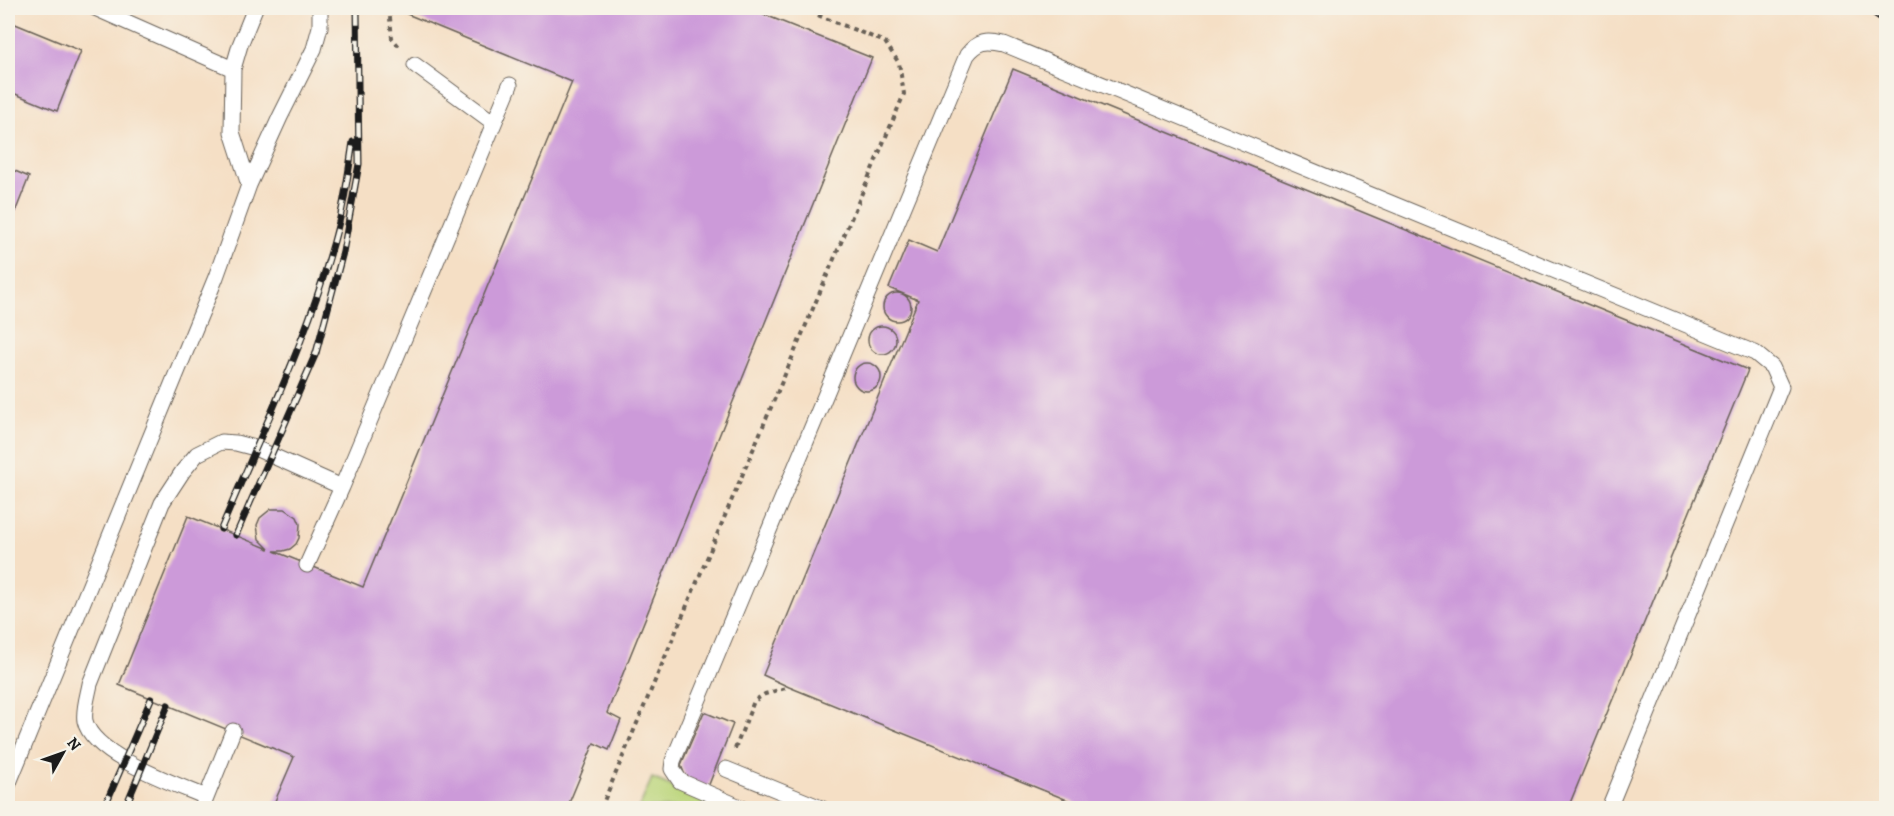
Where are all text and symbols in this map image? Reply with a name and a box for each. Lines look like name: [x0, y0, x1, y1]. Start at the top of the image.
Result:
north arrow: [33, 723, 93, 783]
text: N: [62, 732, 86, 756]

